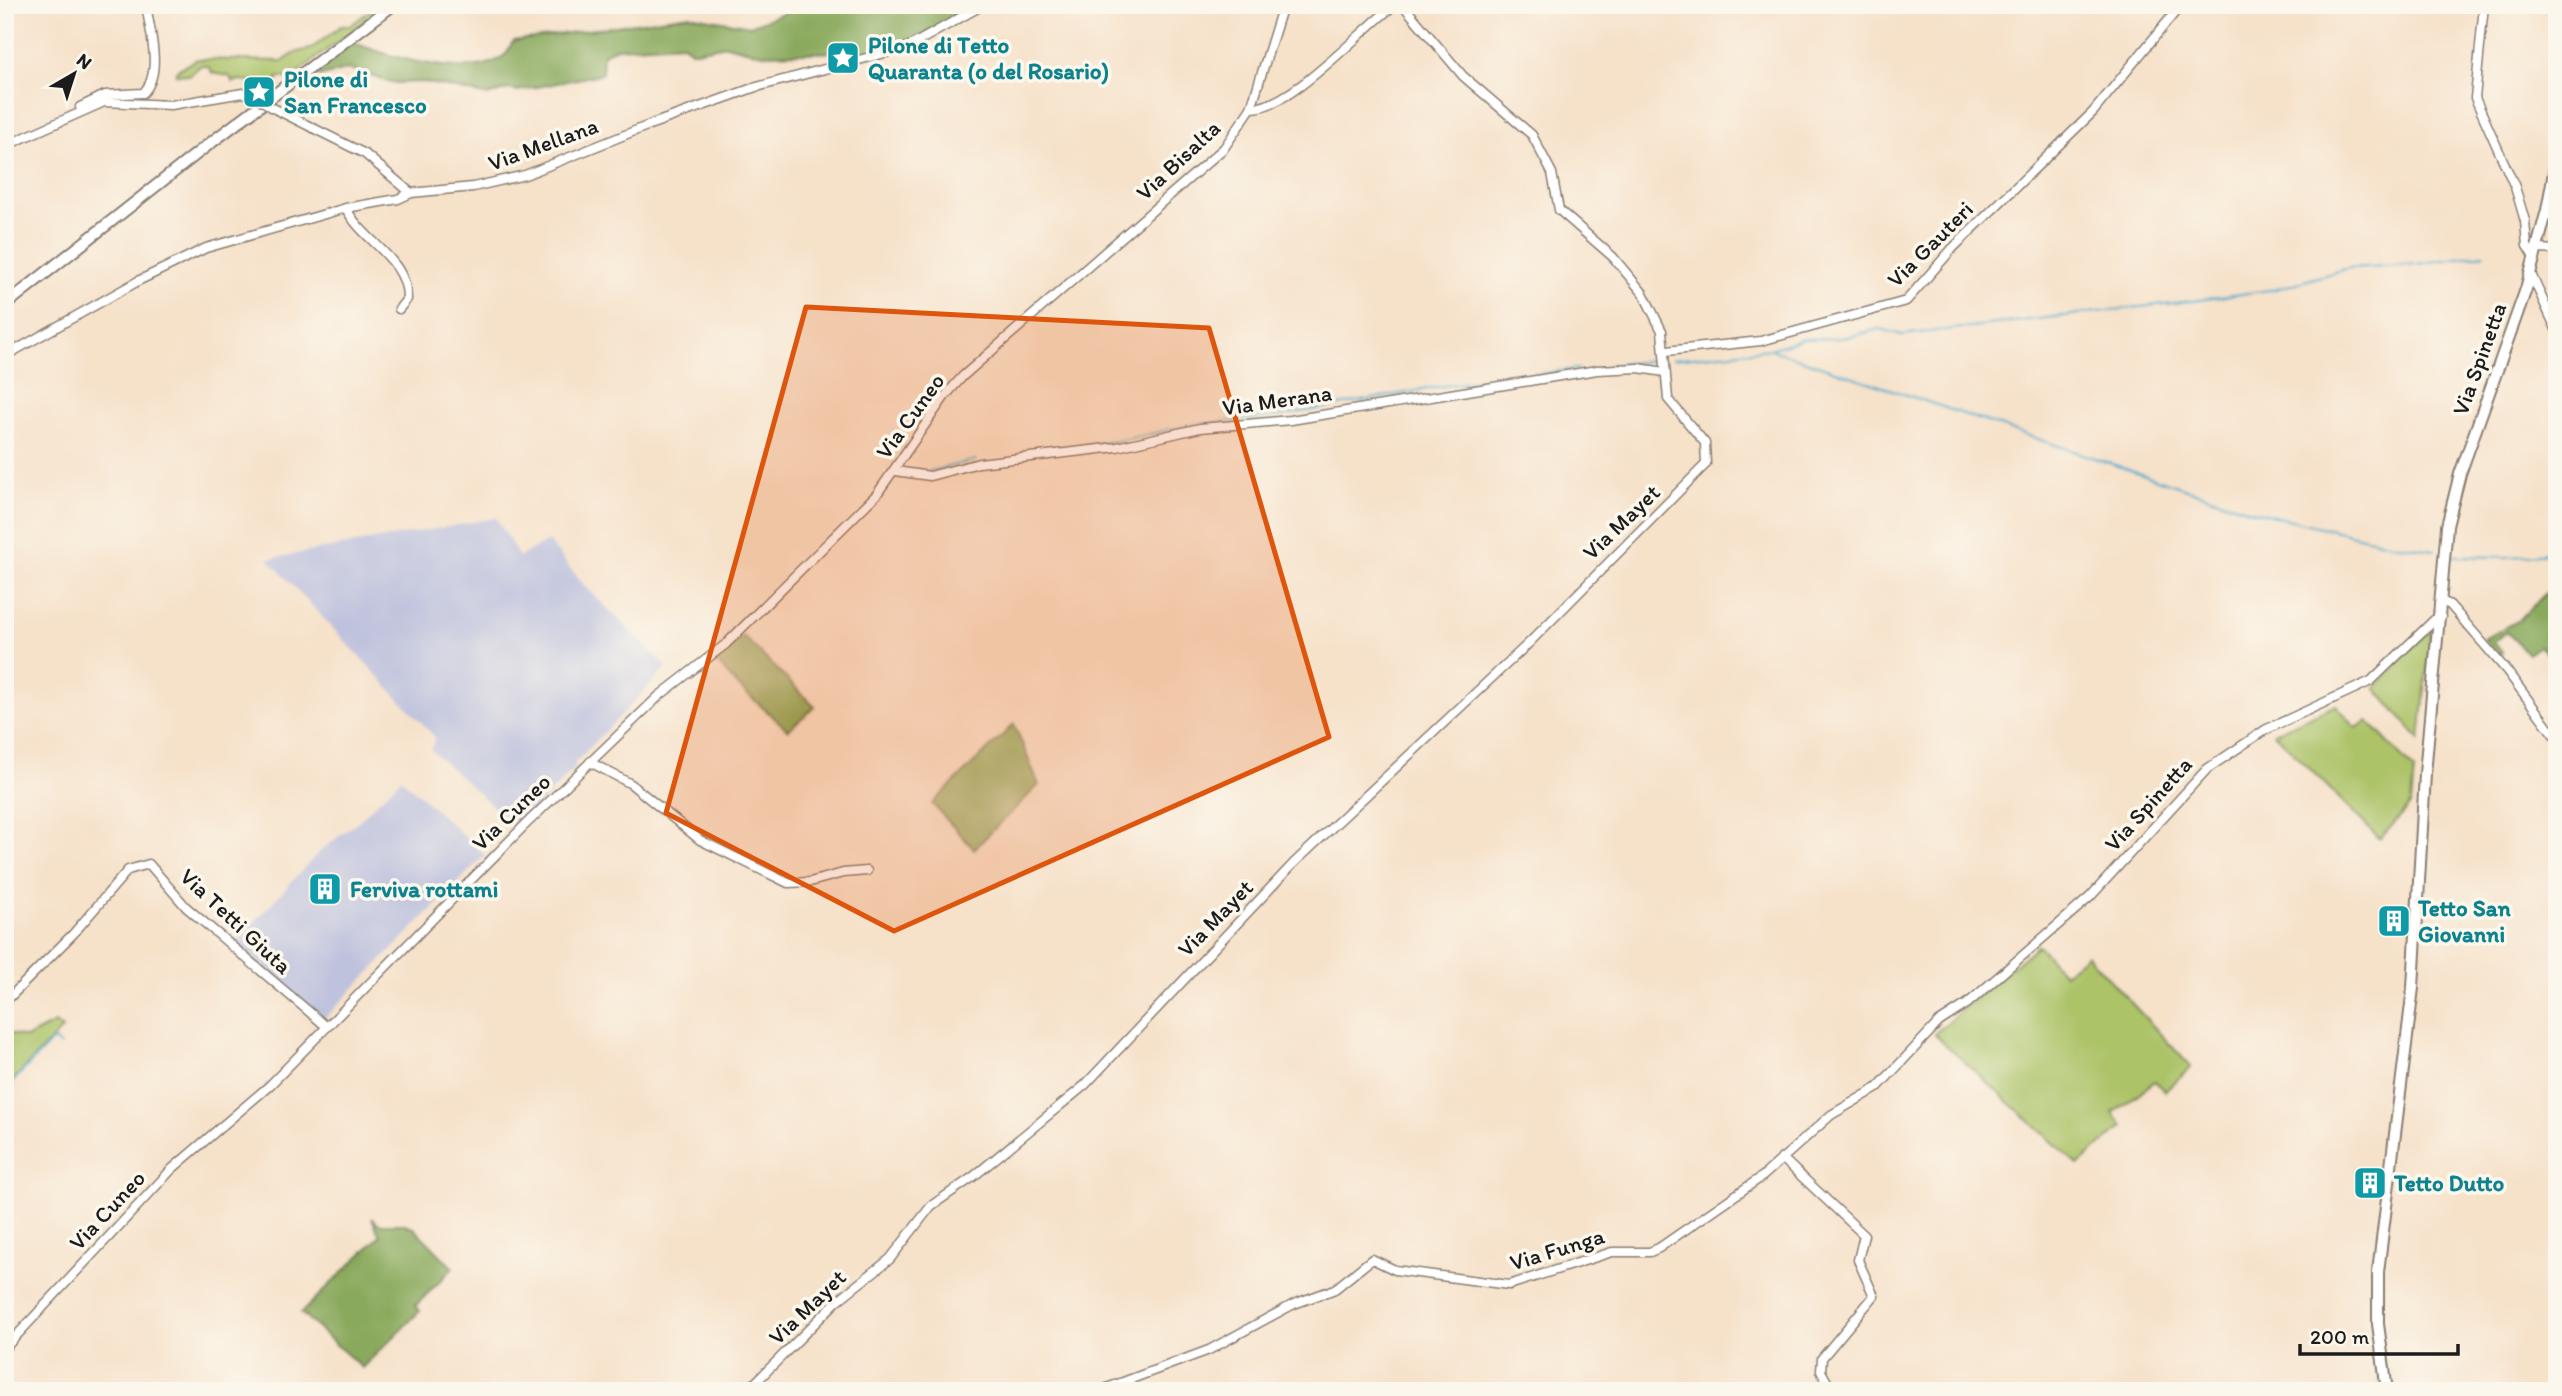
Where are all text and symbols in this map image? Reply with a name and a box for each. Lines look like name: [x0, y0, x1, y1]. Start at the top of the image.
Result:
place label: Pilone di Tetto Quaranta (o del Rosario): [868, 31, 1109, 85]
north arrow: [38, 38, 108, 108]
place icon: Pilone di Tetto Quaranta (o del Rosario): [824, 39, 862, 77]
text: N: [72, 48, 97, 74]
place label: Pilone di San Francesco: [284, 65, 427, 119]
place icon: Pilone di San Francesco: [240, 73, 278, 111]
street label: Via Mellana: [484, 111, 602, 177]
street label: Via Bisalta: [1130, 114, 1226, 206]
street label: Via Gauteri: [1881, 195, 1979, 293]
street label: Via Spinetta: [2446, 299, 2512, 419]
street label: Via Cuneo: [870, 368, 950, 464]
street label: Via Merana: [1220, 378, 1334, 422]
street label: Via Mayet: [1576, 478, 1666, 566]
street label: Via Spinetta: [2098, 751, 2198, 857]
street label: Via Cuneo: [466, 767, 556, 857]
street label: Via Tetti Giuta: [174, 862, 298, 980]
building icon: Ferviva rottami: [306, 870, 344, 908]
street label: Via Mayet: [1171, 873, 1259, 963]
place label: Ferviva rottami: [350, 875, 498, 903]
place label: Tetto San Giovanni: [2417, 894, 2512, 948]
building icon: Tetto San Giovanni: [2375, 902, 2413, 940]
street label: Via Cuneo: [63, 1164, 151, 1256]
building icon: Tetto Dutto: [2351, 1164, 2389, 1202]
place label: Tetto Dutto: [2393, 1169, 2505, 1197]
street label: Via Funga: [1506, 1221, 1608, 1277]
street label: Via Mayet: [762, 1263, 852, 1351]
scale bar: [2300, 1312, 2457, 1356]
text: 200 m: [2310, 1324, 2370, 1349]

